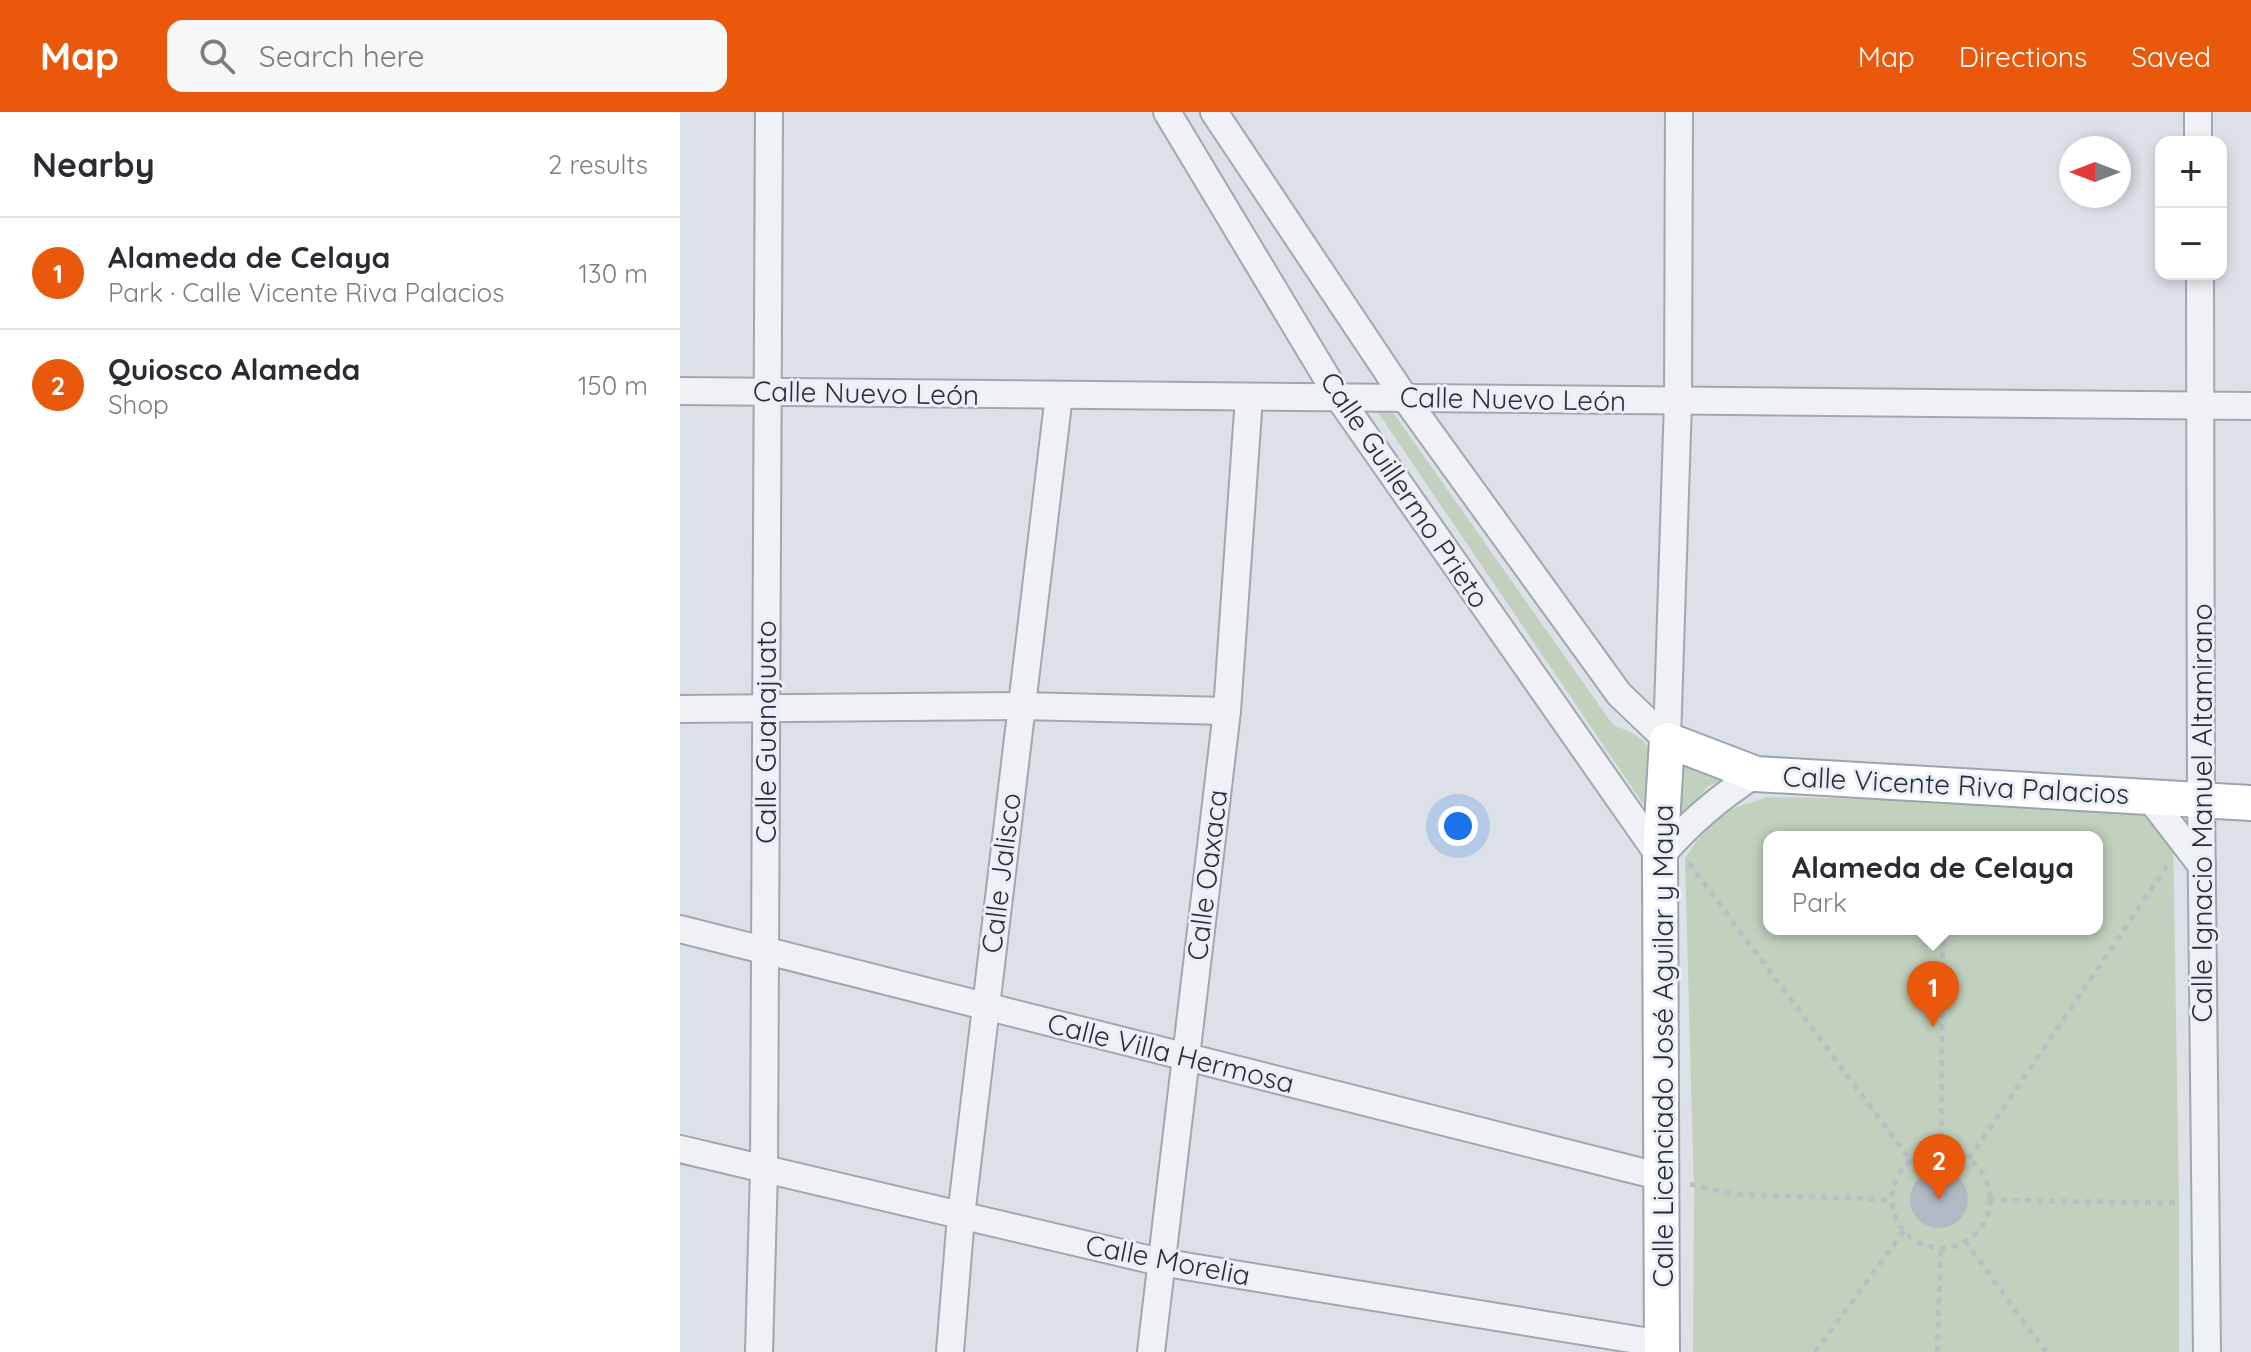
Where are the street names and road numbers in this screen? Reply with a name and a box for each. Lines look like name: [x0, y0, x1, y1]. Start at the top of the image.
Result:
street label: Calle Guillermo Prieto: [1313, 365, 1498, 615]
street label: Calle Nuevo León: [753, 373, 979, 412]
street label: Calle Nuevo León: [1400, 379, 1626, 418]
street label: Calle Ignacio Manuel Altamirano: [2184, 603, 2219, 1023]
street label: Calle Guanajuato: [748, 620, 783, 844]
street label: Calle Vicente Riva Palacios: [1782, 758, 2130, 811]
street label: Calle Oaxaca: [1179, 788, 1234, 962]
street label: Calle Jalisco: [973, 791, 1028, 955]
street label: Calle Licenciado José Aguilar y Maya: [1645, 805, 1680, 1287]
street label: Calle Villa Hermosa: [1044, 1005, 1298, 1100]
street label: Calle Morelia: [1083, 1226, 1253, 1293]

